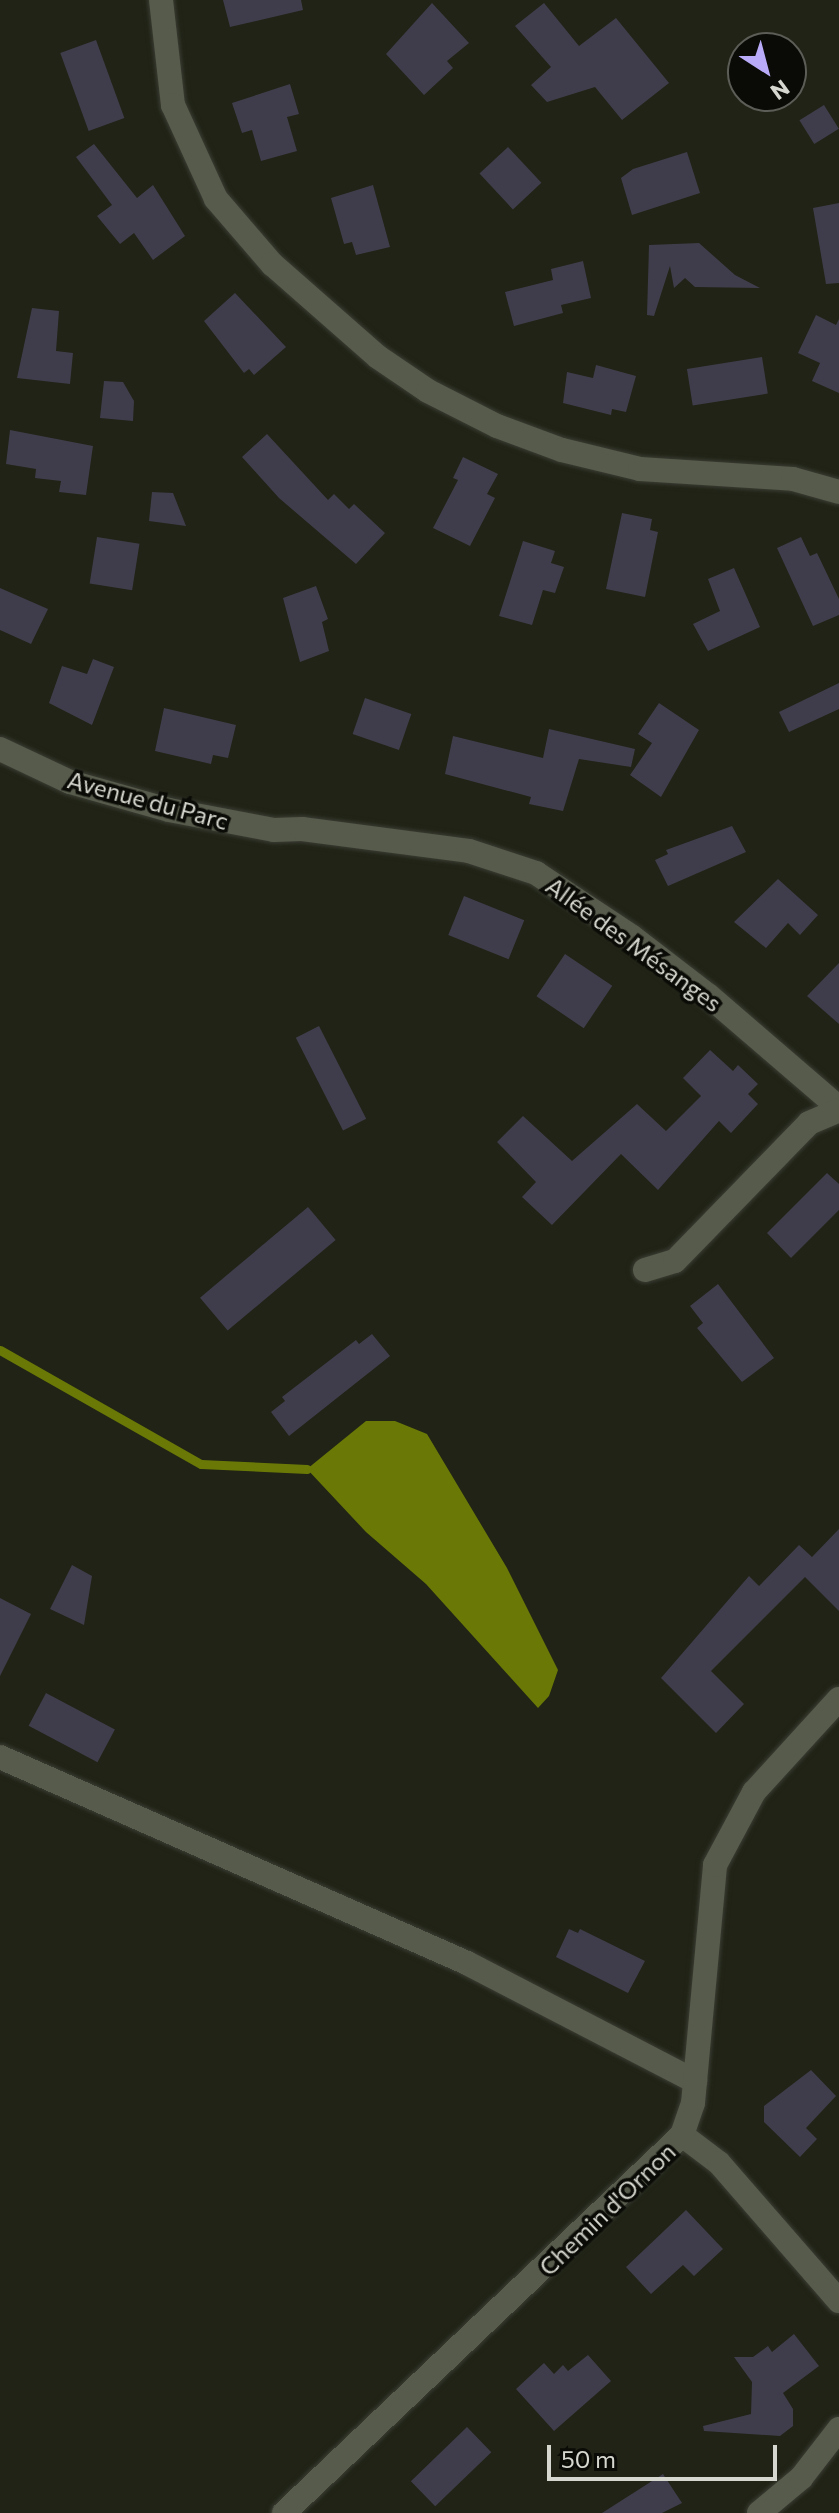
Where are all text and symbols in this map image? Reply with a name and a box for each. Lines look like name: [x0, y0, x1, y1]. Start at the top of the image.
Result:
north arrow: [727, 32, 807, 112]
text: N: [766, 74, 795, 106]
street label: Avenue du Parc: [65, 765, 231, 835]
street label: Allée des Mésanges: [541, 871, 727, 1017]
street label: Chemin d'Ornon: [533, 2137, 681, 2281]
scale bar: [551, 2429, 781, 2479]
text: 50 m: [561, 2444, 616, 2473]

